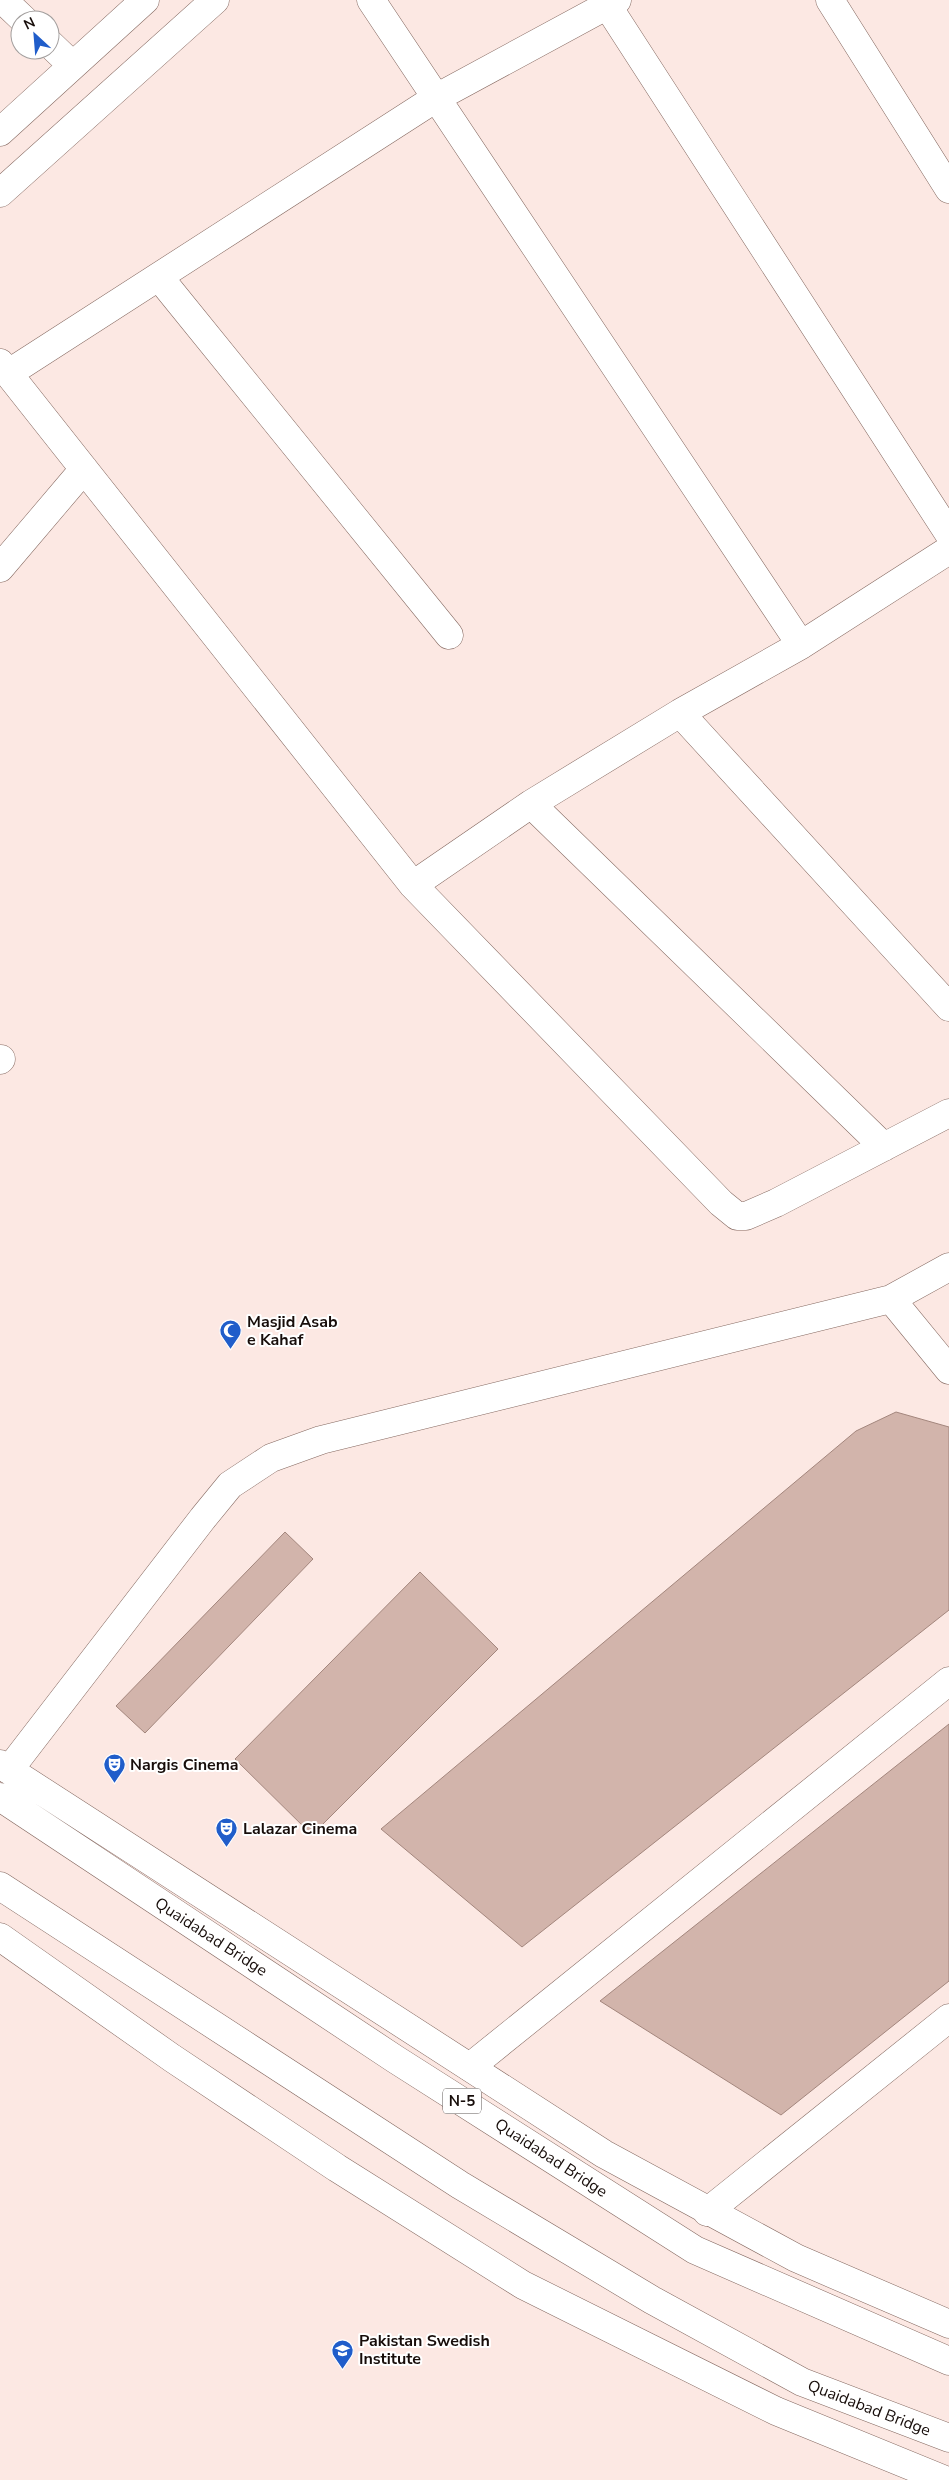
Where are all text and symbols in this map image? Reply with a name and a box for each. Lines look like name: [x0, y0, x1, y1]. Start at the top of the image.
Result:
north arrow: [10, 10, 60, 60]
text: N: [21, 13, 38, 35]
place label: Masjid Asab e Kahaf: [247, 1311, 338, 1351]
mosque icon: Masjid Asab e Kahaf: [219, 1319, 243, 1350]
theatre icon: Nargis Cinema: [102, 1753, 126, 1784]
place label: Nargis Cinema: [130, 1754, 239, 1776]
theatre icon: Lalazar Cinema: [215, 1817, 239, 1848]
place label: Lalazar Cinema: [243, 1818, 357, 1840]
street label: Quaidabad Bridge: [151, 1892, 271, 1982]
road number: N-5: [443, 2088, 481, 2114]
street label: Quaidabad Bridge: [491, 2113, 611, 2203]
place label: Pakistan Swedish Institute: [359, 2330, 490, 2370]
school or university icon: Pakistan Swedish Institute: [331, 2338, 355, 2369]
street label: Quaidabad Bridge: [804, 2374, 934, 2442]

